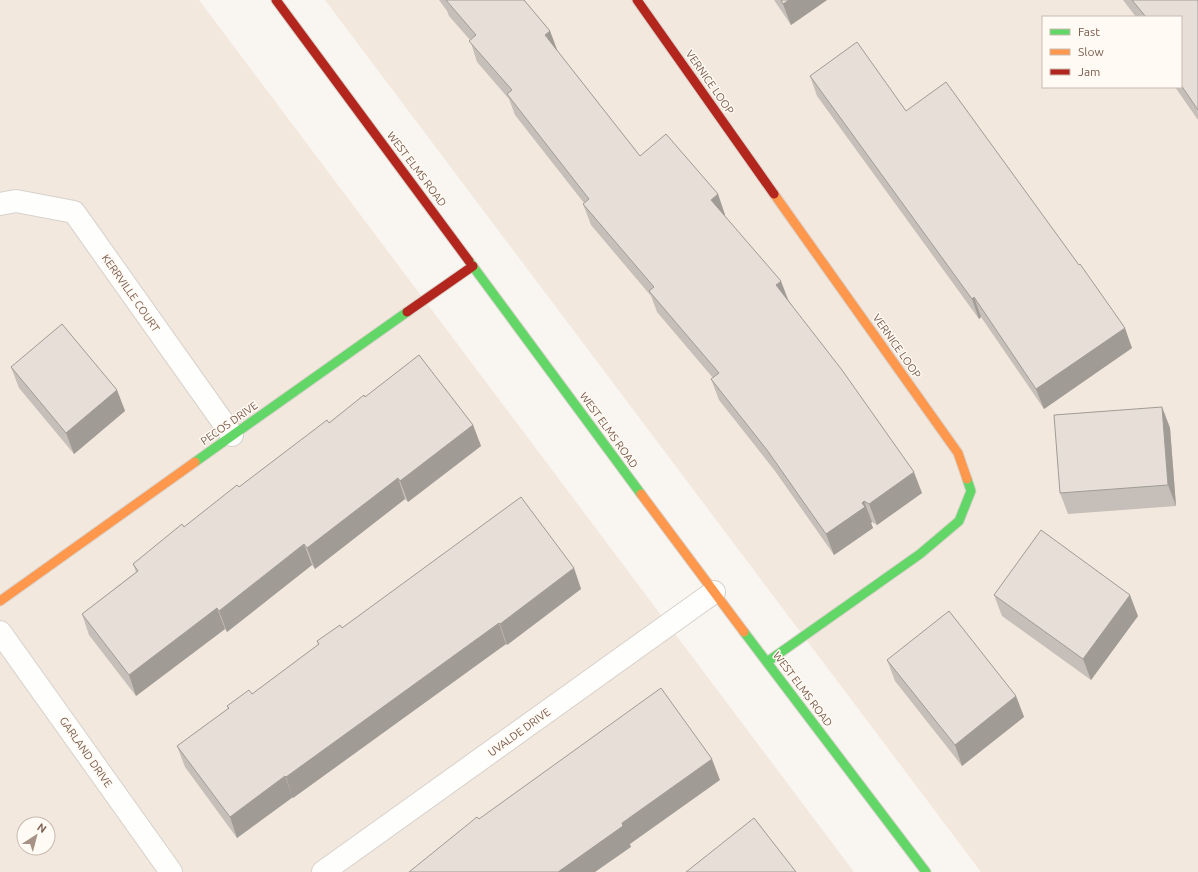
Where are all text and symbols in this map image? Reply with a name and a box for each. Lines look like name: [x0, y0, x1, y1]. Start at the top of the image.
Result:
legend: [1042, 16, 1182, 88]
text: Fast: [1078, 25, 1100, 38]
text: Slow: [1078, 45, 1104, 58]
street label: VERNICE LOOP: [684, 48, 737, 117]
text: Jam: [1078, 65, 1100, 78]
street label: WEST ELMS ROAD: [385, 129, 449, 209]
street label: KERRVILLE COURT: [100, 252, 162, 334]
street label: VERNICE LOOP: [871, 312, 924, 381]
street label: WEST ELMS ROAD: [578, 390, 641, 470]
street label: PECOS DRIVE: [198, 399, 260, 447]
street label: WEST ELMS ROAD: [771, 649, 835, 729]
street label: UVALDE DRIVE: [486, 705, 552, 759]
street label: GARLAND DRIVE: [57, 715, 115, 789]
north arrow: [16, 816, 56, 856]
text: N: [35, 821, 49, 835]

